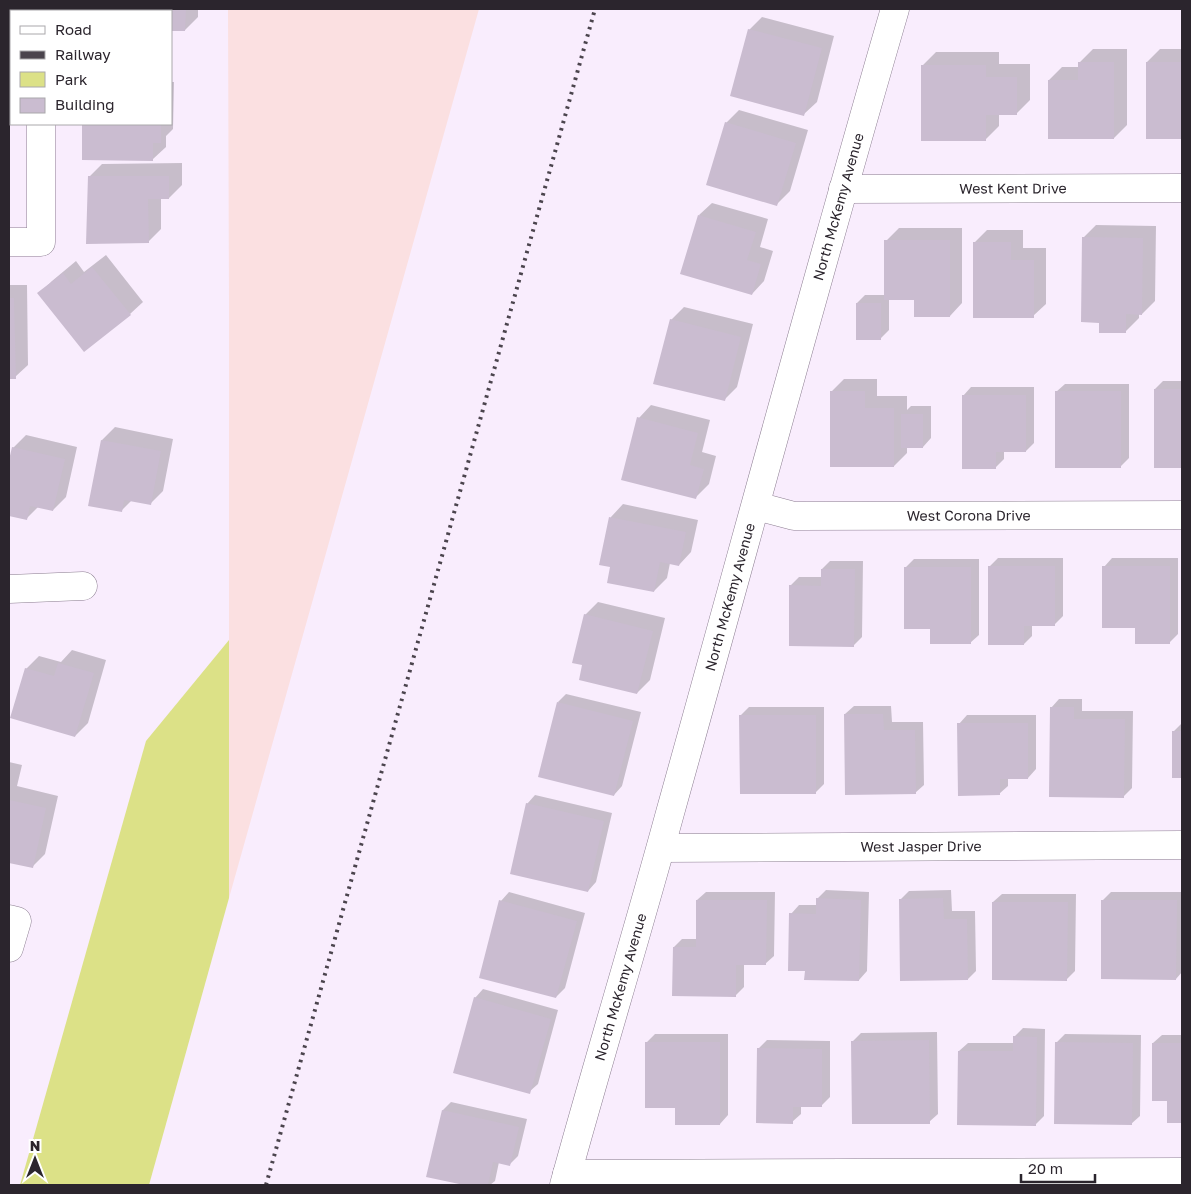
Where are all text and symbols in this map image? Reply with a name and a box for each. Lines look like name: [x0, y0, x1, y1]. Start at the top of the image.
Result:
legend: [10, 10, 172, 125]
text: Road: [55, 20, 92, 38]
text: Railway: [55, 45, 111, 63]
text: Park: [55, 70, 88, 88]
text: Building: [55, 95, 115, 113]
street label: North McKemy Avenue: [809, 131, 867, 282]
street label: West Kent Drive: [959, 179, 1067, 197]
street label: West Corona Drive: [907, 506, 1031, 524]
street label: North McKemy Avenue: [701, 521, 758, 673]
street label: West Jasper Drive: [860, 837, 982, 855]
street label: North McKemy Avenue: [591, 911, 650, 1062]
north arrow: [10, 1134, 60, 1184]
text: N: [30, 1137, 40, 1154]
scale bar: [1021, 1152, 1095, 1184]
text: 20 m: [1028, 1159, 1063, 1177]

